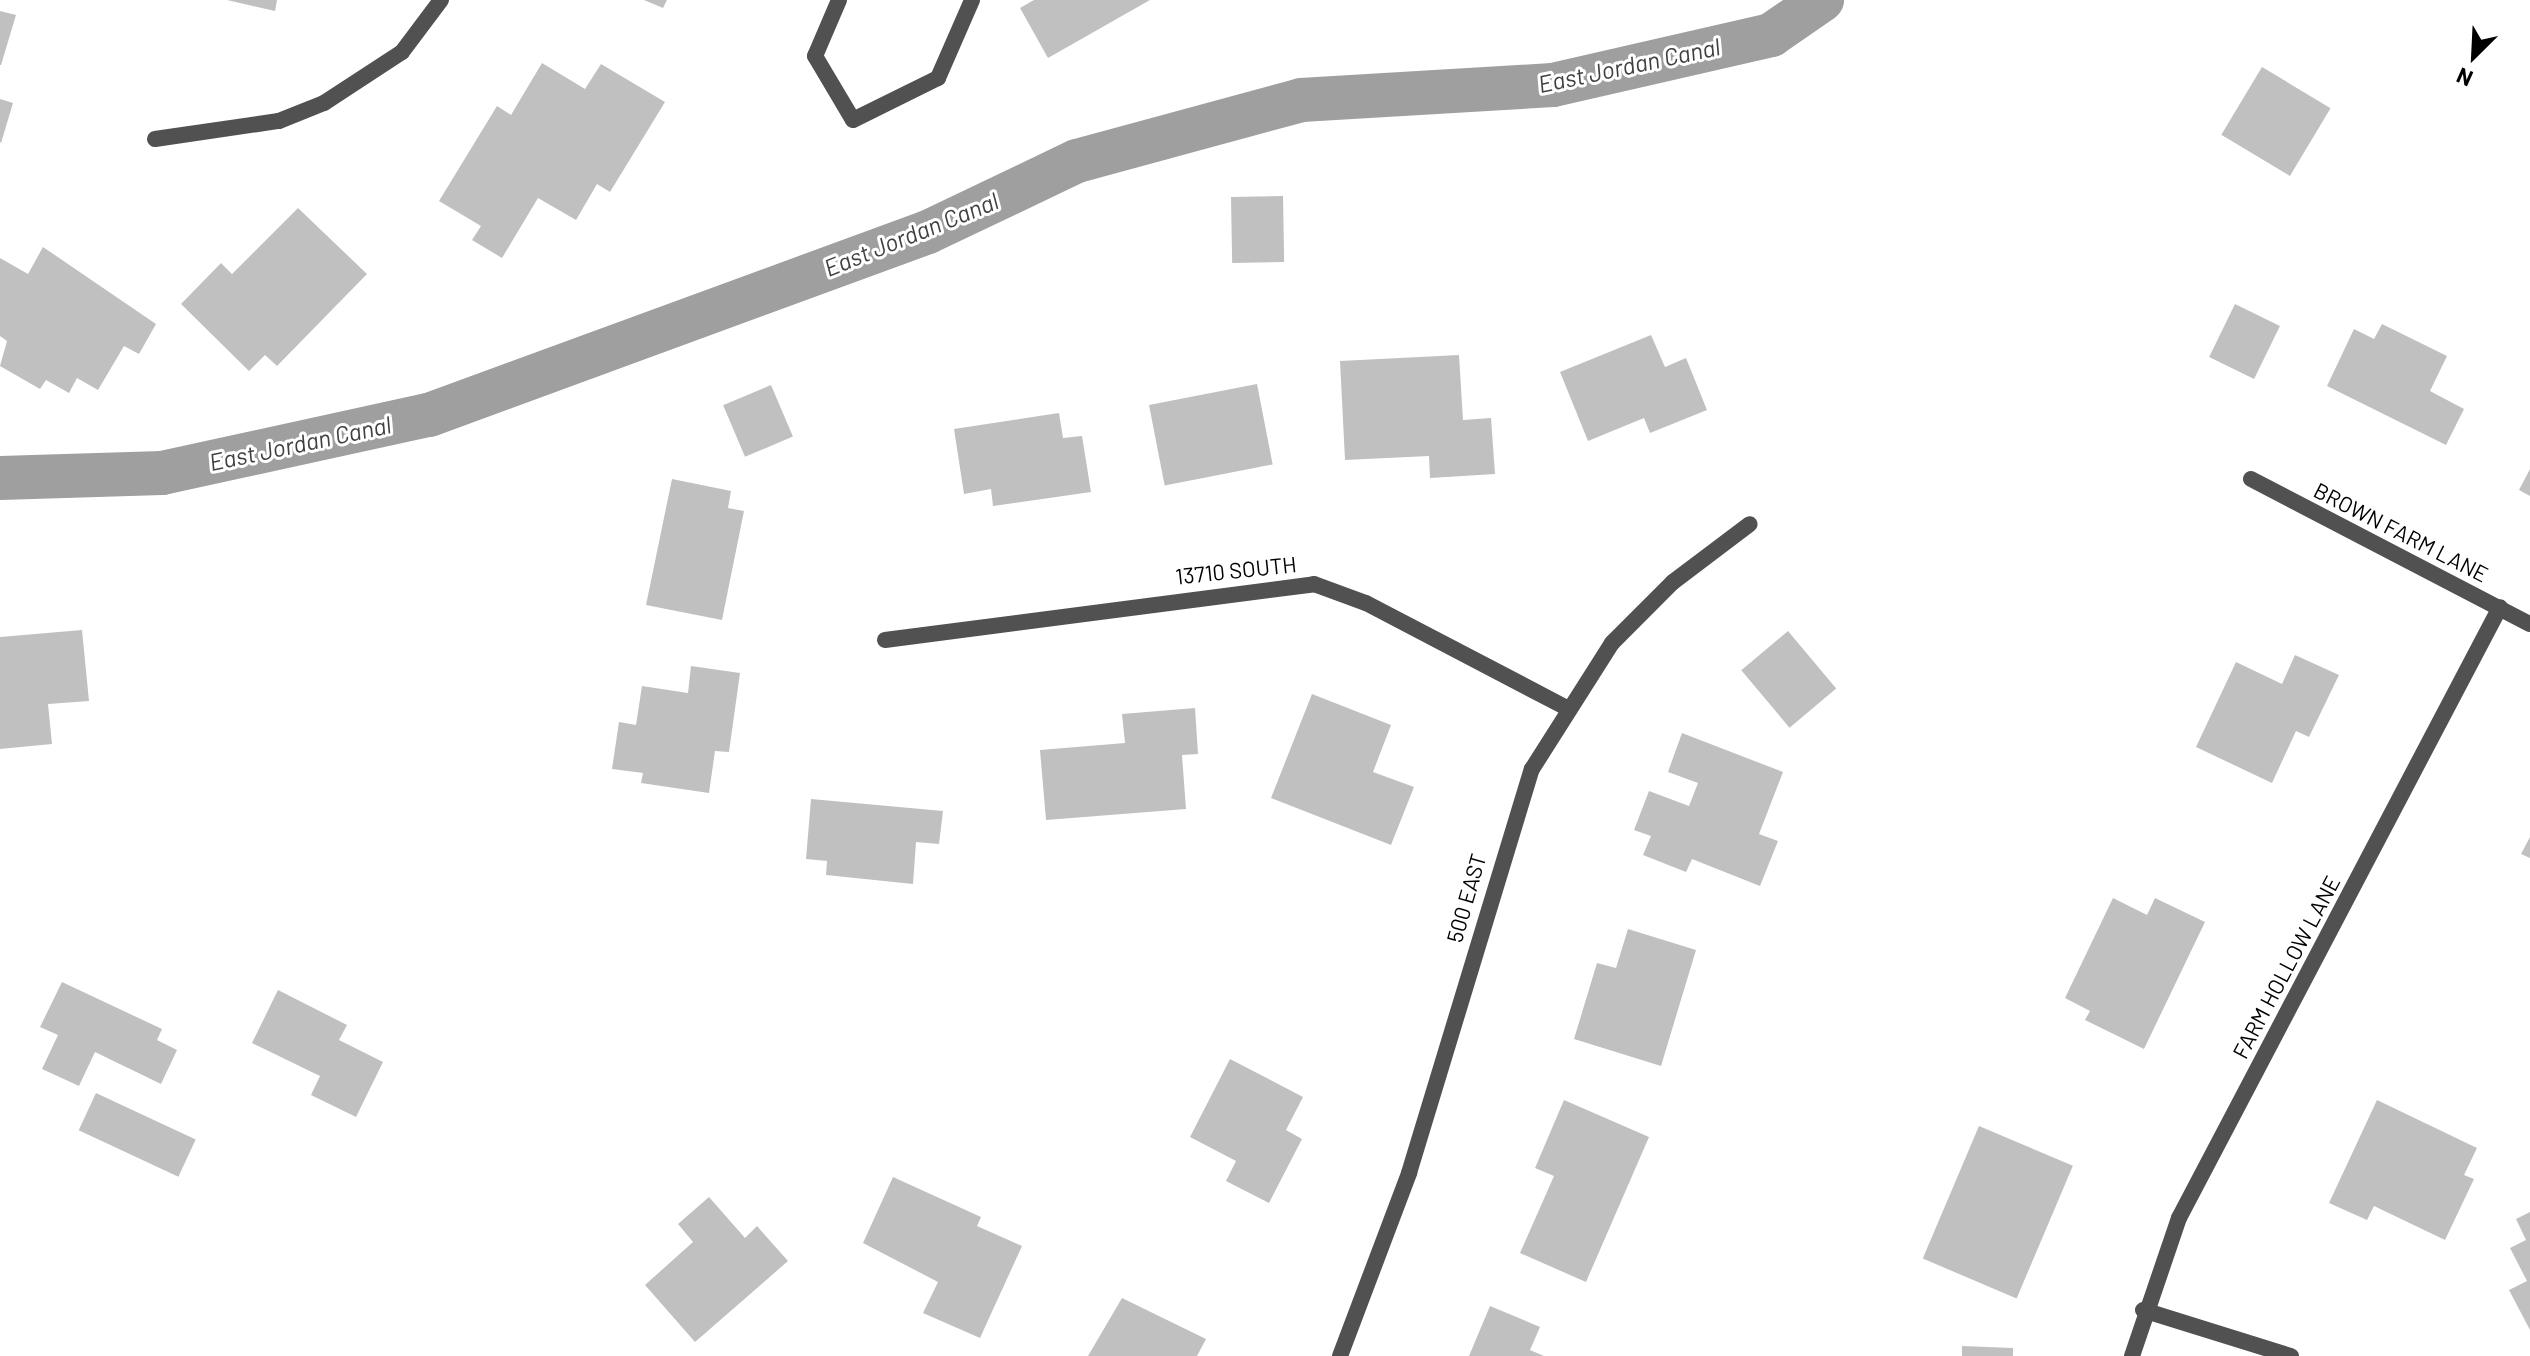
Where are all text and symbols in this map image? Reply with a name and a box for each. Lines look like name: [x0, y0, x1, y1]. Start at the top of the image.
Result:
north arrow: [2434, 16, 2514, 96]
water label: East Jordan Canal: [1535, 32, 1723, 98]
text: N: [2452, 63, 2476, 93]
water label: East Jordan Canal: [820, 186, 1002, 282]
water label: East Jordan Canal: [206, 410, 394, 476]
street label: BROWN FARM LANE: [2309, 477, 2493, 587]
street label: 13710 SOUTH: [1174, 551, 1298, 589]
street label: 500 EAST: [1441, 850, 1491, 946]
street label: FARM HOLLOW LANE: [2227, 871, 2345, 1063]

